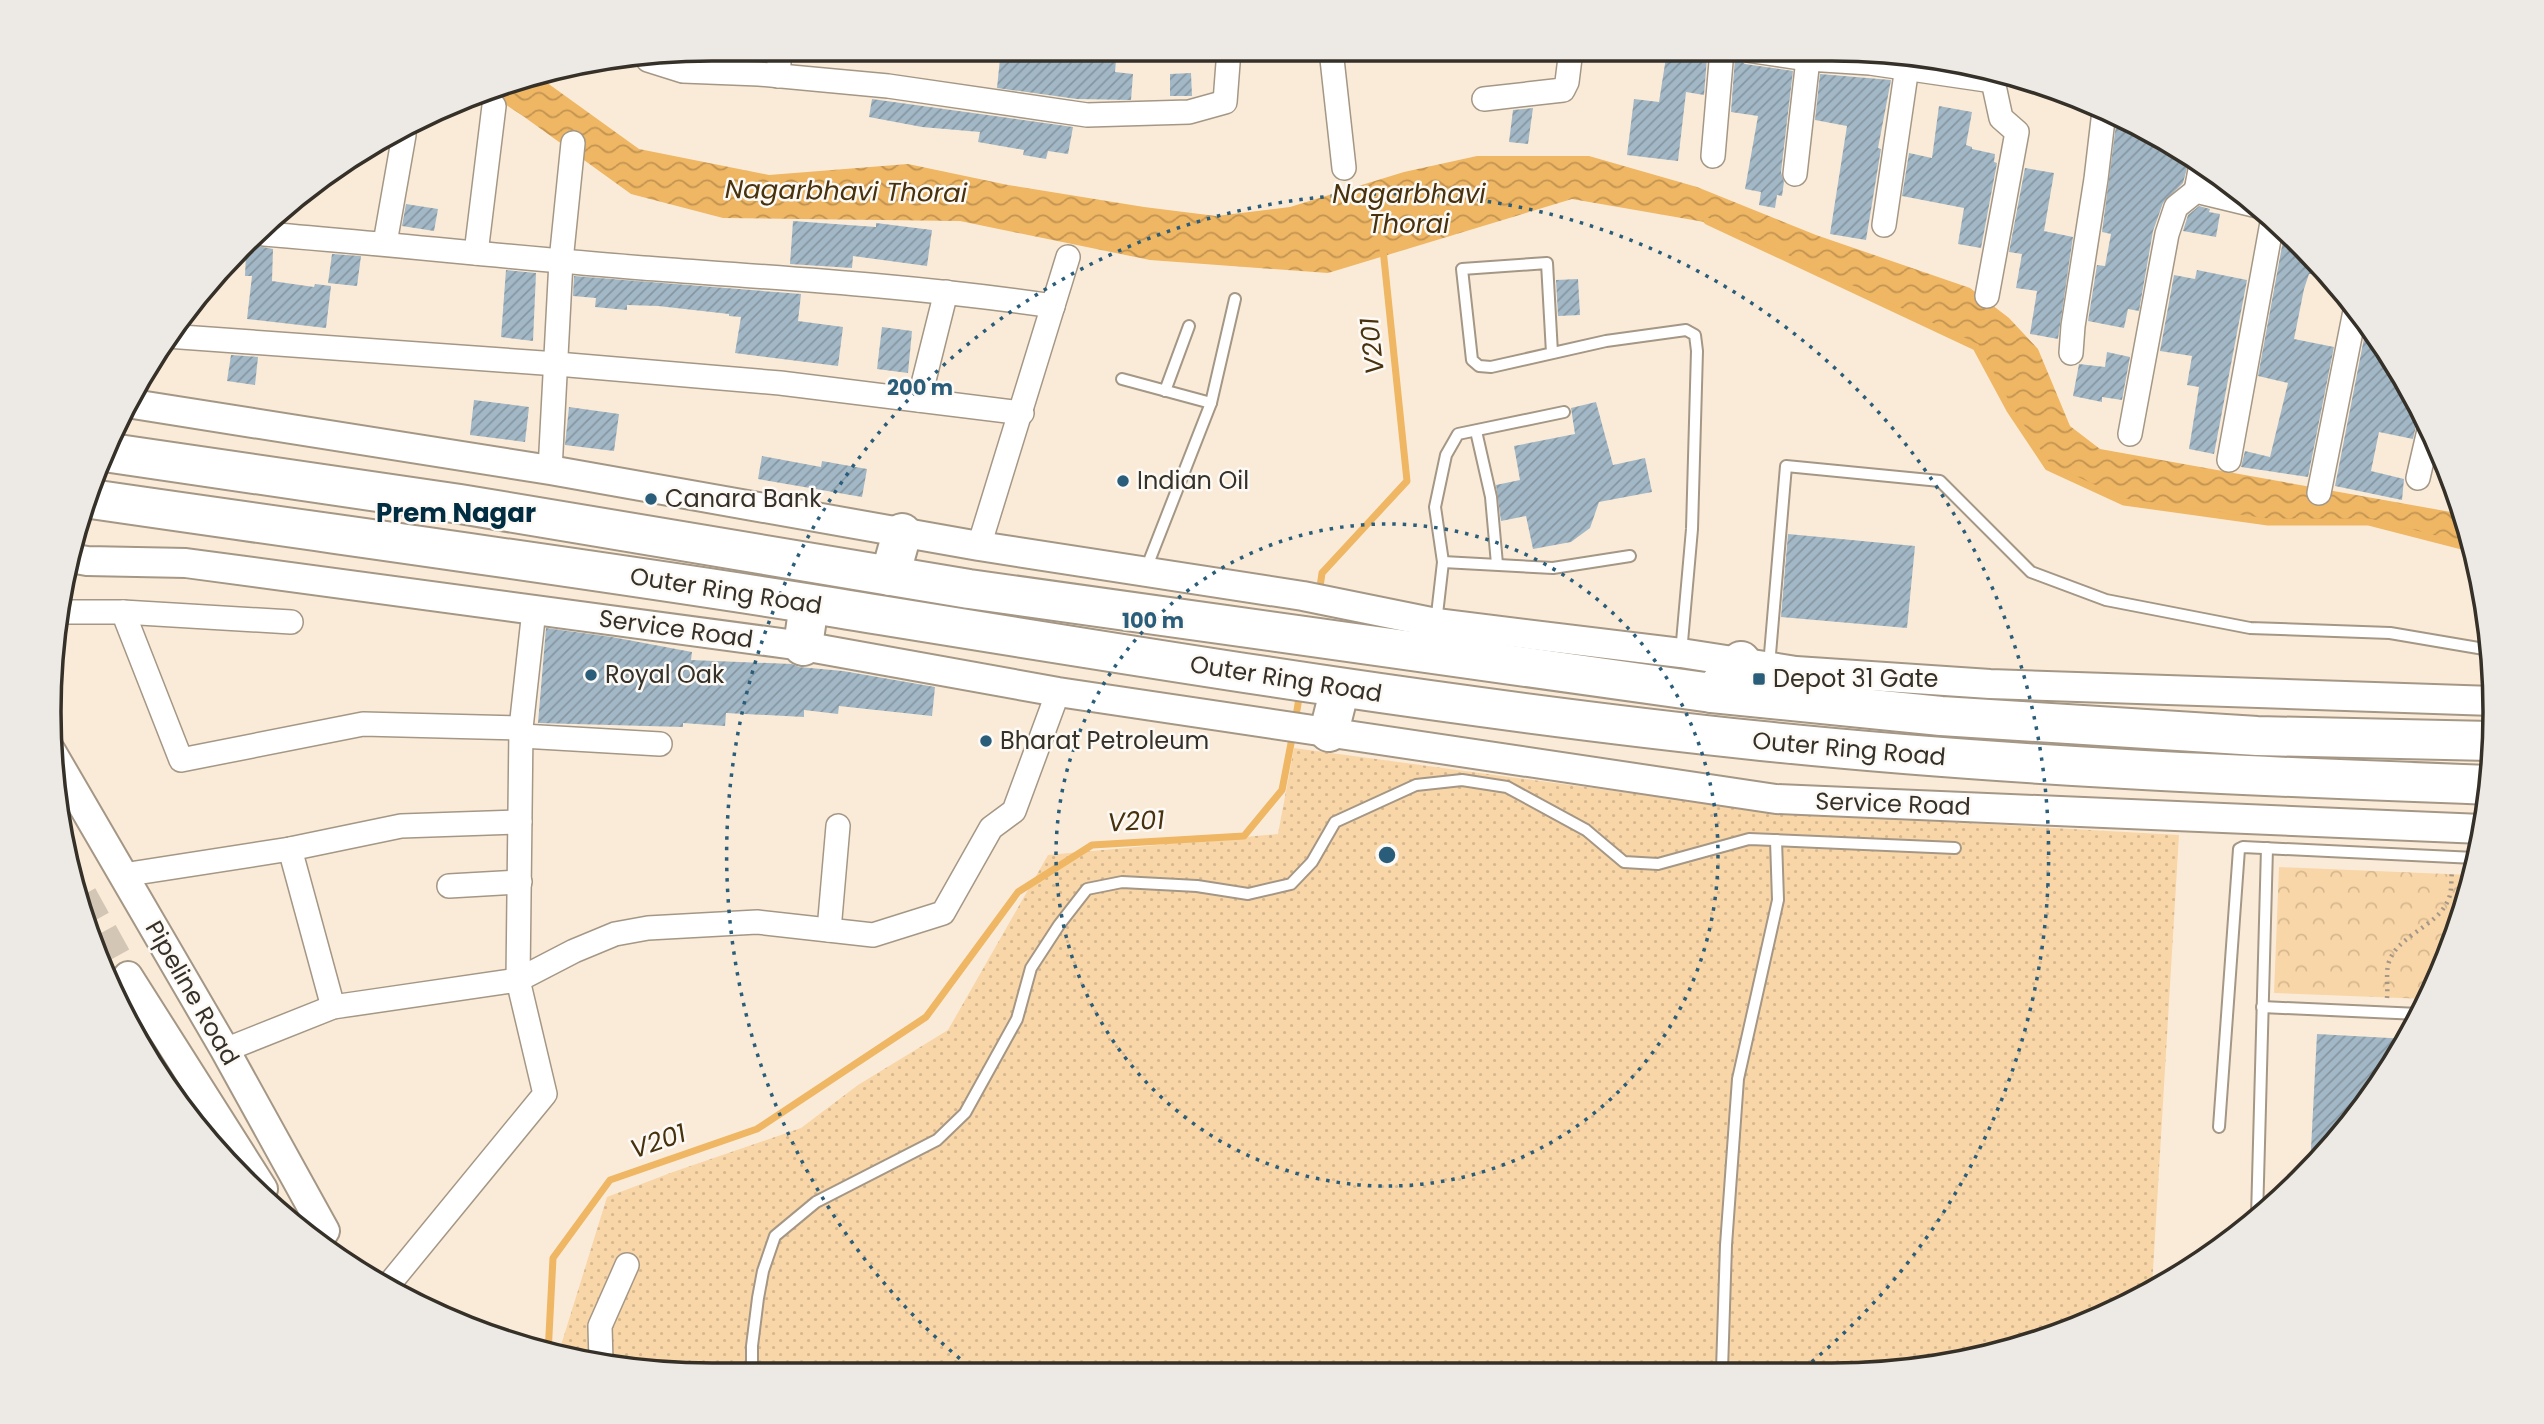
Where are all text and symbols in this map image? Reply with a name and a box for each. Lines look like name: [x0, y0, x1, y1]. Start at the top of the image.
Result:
water label: Nagarbhavi Thorai: [725, 171, 968, 211]
water label: Nagarbhavi Thorai: [1332, 176, 1486, 242]
water label: V201: [1351, 316, 1393, 376]
text: 200 m: [887, 373, 953, 402]
place label: Indian Oil: [1137, 464, 1249, 497]
marker: Indian Oil: [1115, 473, 1131, 489]
place label: Canara Bank: [665, 482, 822, 515]
marker: Canara Bank: [643, 491, 659, 507]
district label: Prem Nagar: [376, 495, 536, 531]
street label: Outer Ring Road: [628, 559, 825, 622]
street label: Service Road: [597, 601, 755, 656]
text: 100 m: [1122, 606, 1184, 635]
street label: Outer Ring Road: [1188, 647, 1385, 710]
place label: Royal Oak: [605, 658, 725, 691]
place label: Depot 31 Gate: [1773, 662, 1938, 695]
marker: Royal Oak: [583, 667, 599, 683]
marker: Depot 31 Gate: [1751, 671, 1767, 687]
place label: Bharat Petroleum: [1000, 724, 1209, 757]
street label: Outer Ring Road: [1751, 724, 1947, 773]
marker: Bharat Petroleum: [978, 733, 994, 749]
street label: Service Road: [1815, 784, 1971, 823]
water label: V201: [1107, 802, 1165, 840]
centre of rings: [1375, 843, 1399, 867]
street label: Pipeline Road: [138, 914, 247, 1071]
water label: V201: [625, 1115, 691, 1167]

